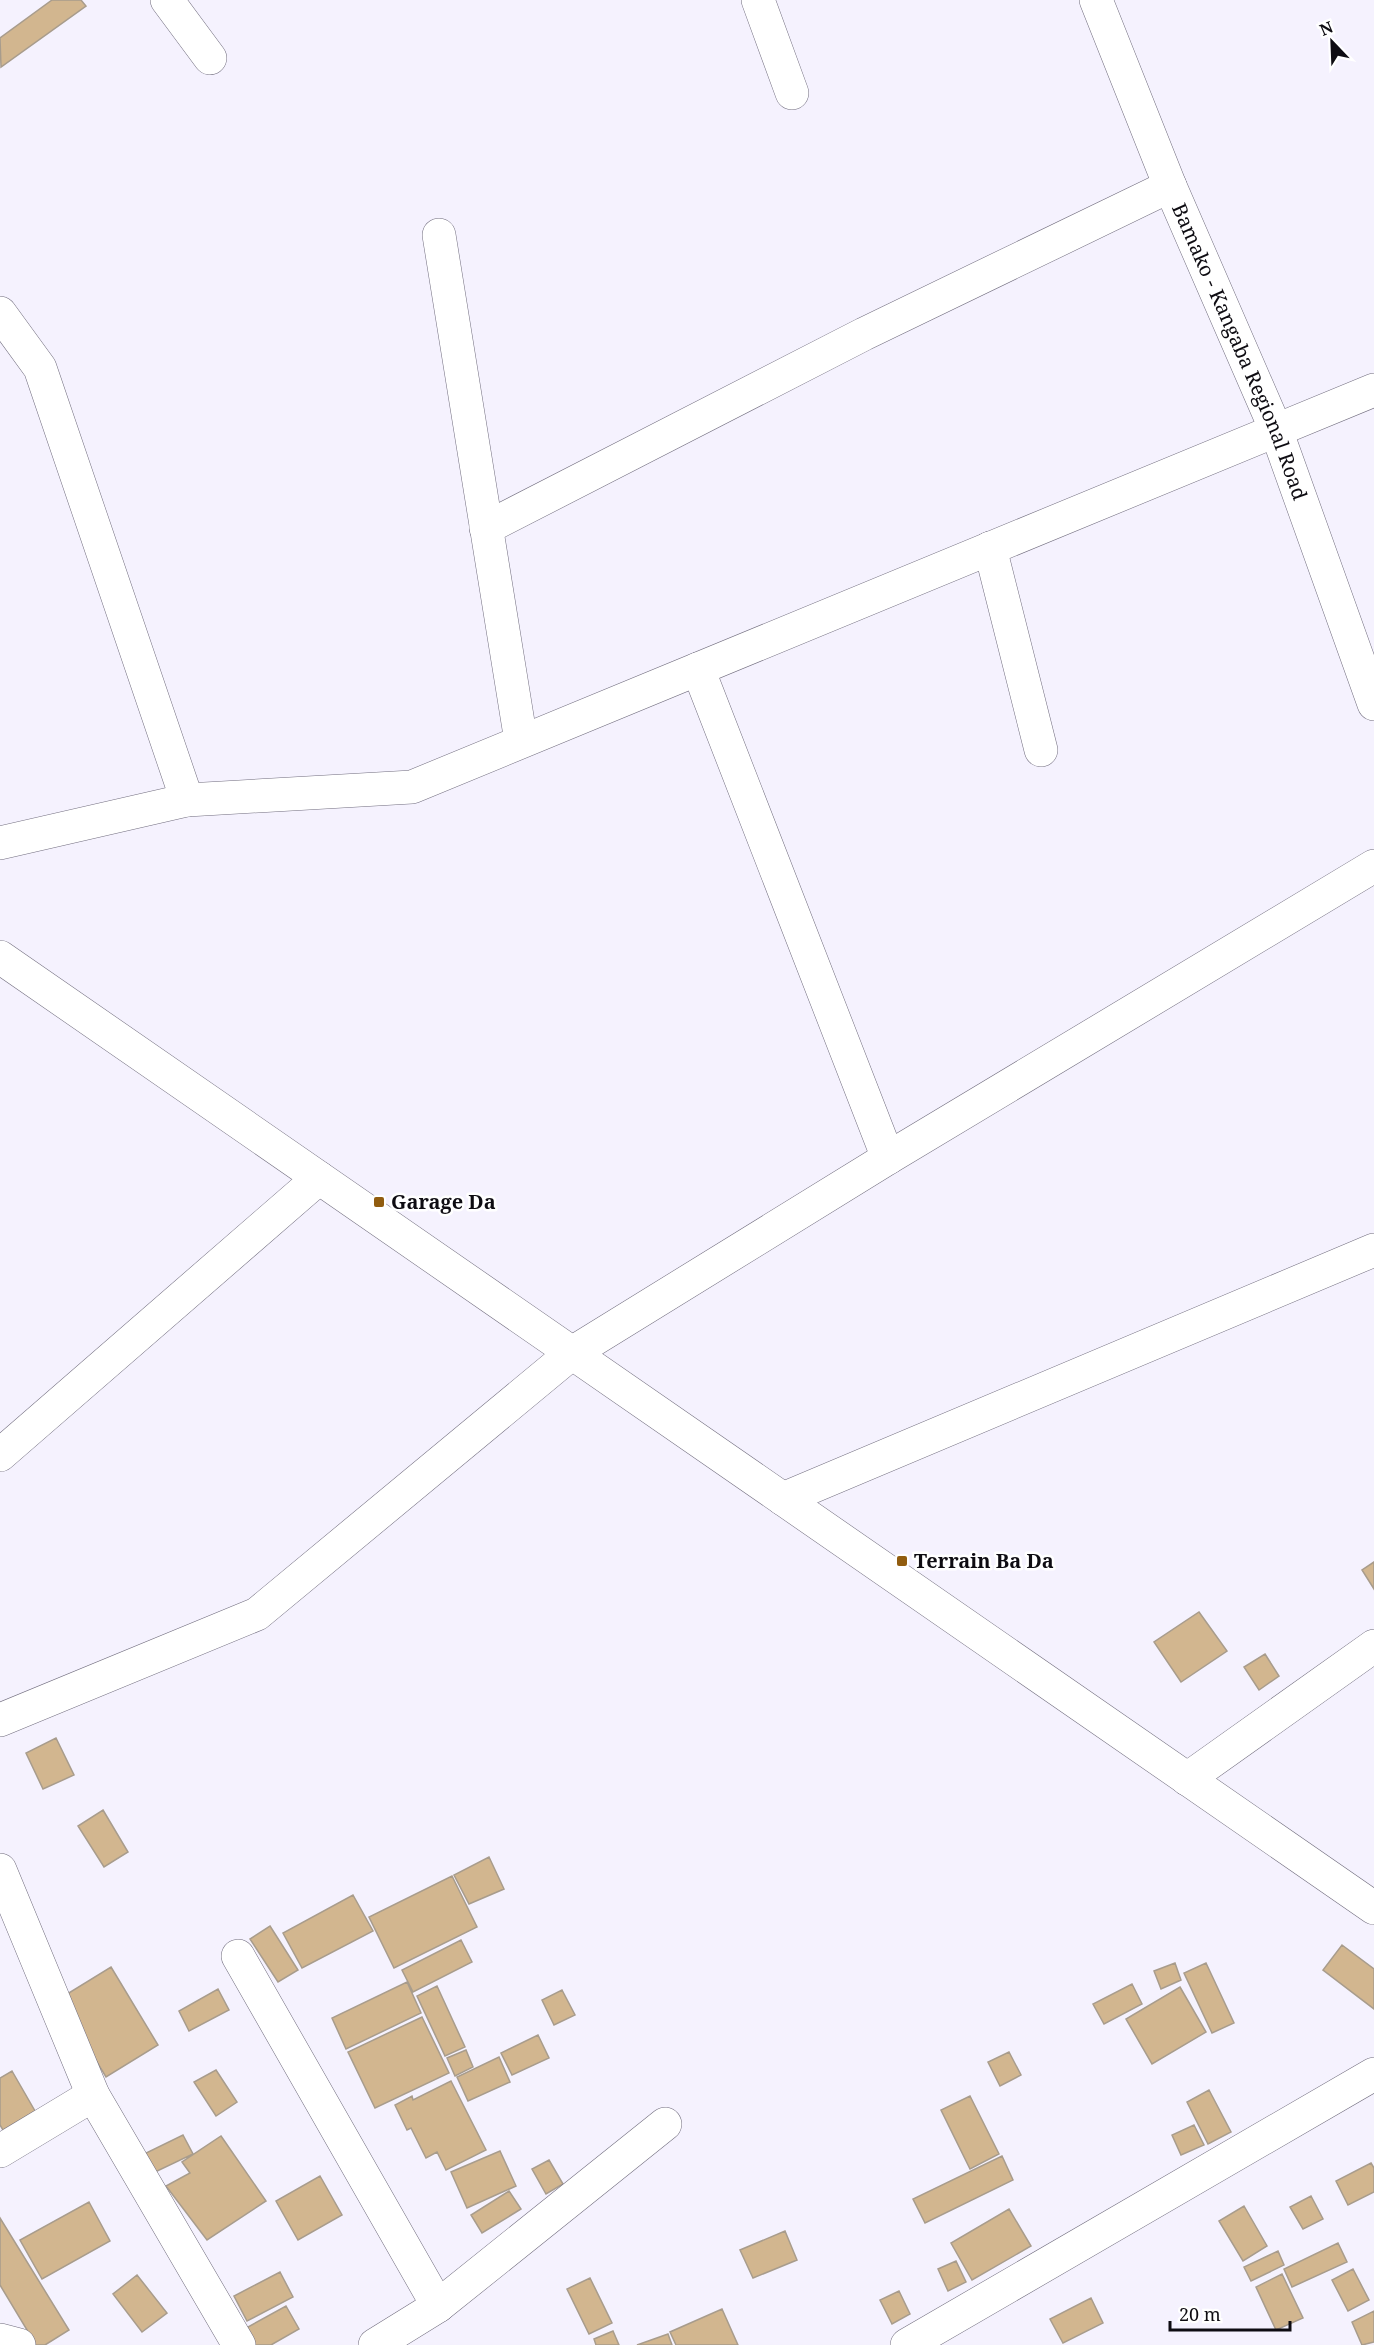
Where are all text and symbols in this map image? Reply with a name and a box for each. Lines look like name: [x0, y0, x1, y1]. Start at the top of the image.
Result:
north arrow: [1302, 12, 1362, 72]
text: N: [1316, 15, 1337, 41]
street label: Bamako - Kangaba Regional Road: [1166, 199, 1314, 504]
place label: Garage Da: [391, 1188, 496, 1215]
marker: Garage Da: [372, 1195, 386, 1209]
place label: Terrain Ba Da: [914, 1547, 1054, 1574]
marker: Terrain Ba Da: [895, 1554, 909, 1568]
scale bar: [1170, 2294, 1290, 2332]
text: 20 m: [1179, 2302, 1221, 2326]

